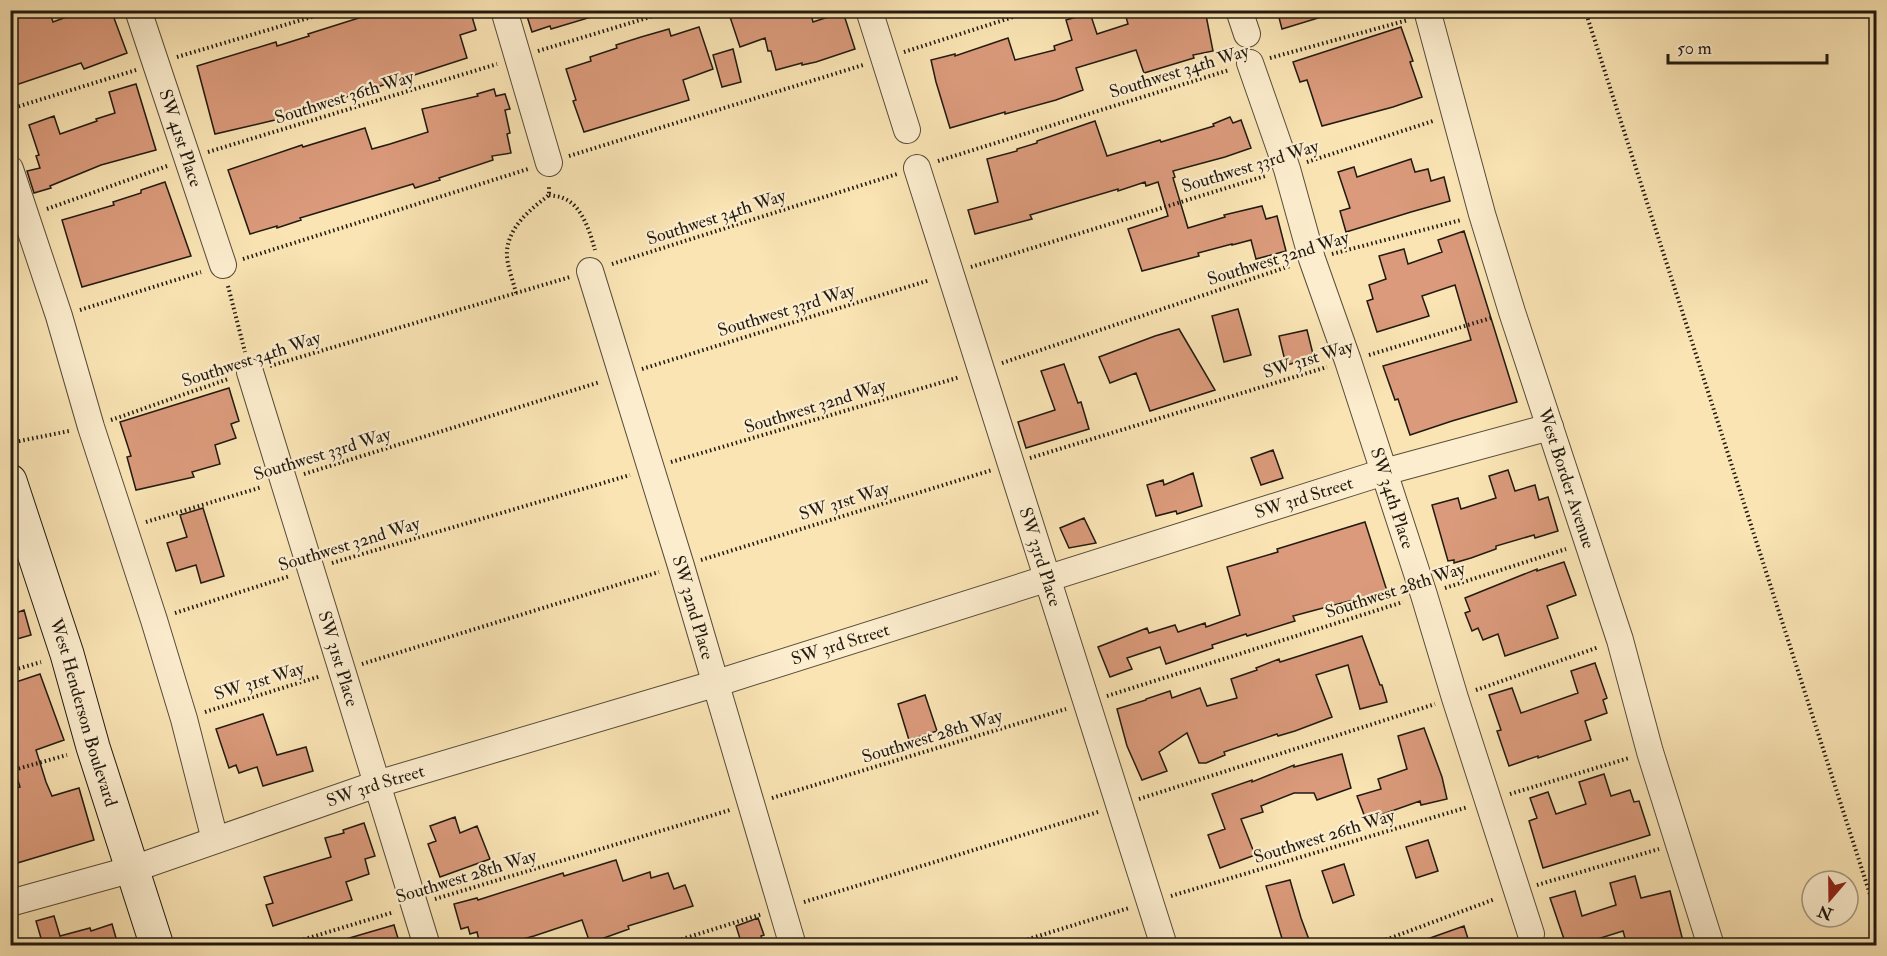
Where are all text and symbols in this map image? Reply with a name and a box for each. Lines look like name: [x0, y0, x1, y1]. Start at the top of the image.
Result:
scale bar: [1668, 27, 1827, 65]
text: 50 m: [1677, 37, 1712, 60]
street label: Southwest 34th Way: [1107, 39, 1253, 104]
street label: Southwest 36th Way: [272, 65, 417, 130]
street label: SW 41st Place: [153, 86, 207, 190]
street label: Southwest 33rd Way: [1179, 134, 1323, 198]
street label: Southwest 34th Way: [644, 184, 790, 251]
street label: Southwest 32nd Way: [1204, 226, 1353, 291]
street label: Southwest 33rd Way: [715, 278, 859, 342]
street label: Southwest 34th Way: [179, 326, 325, 393]
street label: SW 31st Way: [1260, 335, 1357, 384]
street label: Southwest 32nd Way: [741, 374, 890, 439]
street label: West Border Avenue: [1532, 405, 1600, 552]
street label: Southwest 33rd Way: [251, 422, 395, 486]
street label: SW 34th Place: [1365, 445, 1419, 552]
street label: SW 3rd Street: [1252, 472, 1356, 524]
street label: SW 31st Way: [796, 477, 893, 526]
street label: SW 33rd Place: [1013, 505, 1067, 610]
street label: Southwest 32nd Way: [275, 512, 424, 577]
street label: SW 32nd Place: [666, 553, 719, 663]
street label: Southwest 28th Way: [1322, 557, 1469, 624]
street label: SW 31st Place: [312, 608, 364, 710]
street label: West Henderson Boulevard: [44, 615, 122, 810]
street label: SW 3rd Street: [788, 618, 893, 671]
street label: SW 31st Way: [211, 657, 308, 706]
street label: Southwest 28th Way: [859, 704, 1006, 769]
street label: SW 3rd Street: [323, 760, 427, 813]
street label: Southwest 26th Way: [1251, 804, 1399, 869]
street label: Southwest 28th Way: [393, 844, 540, 909]
north arrow: [1800, 869, 1860, 929]
text: N: [1814, 900, 1836, 924]

